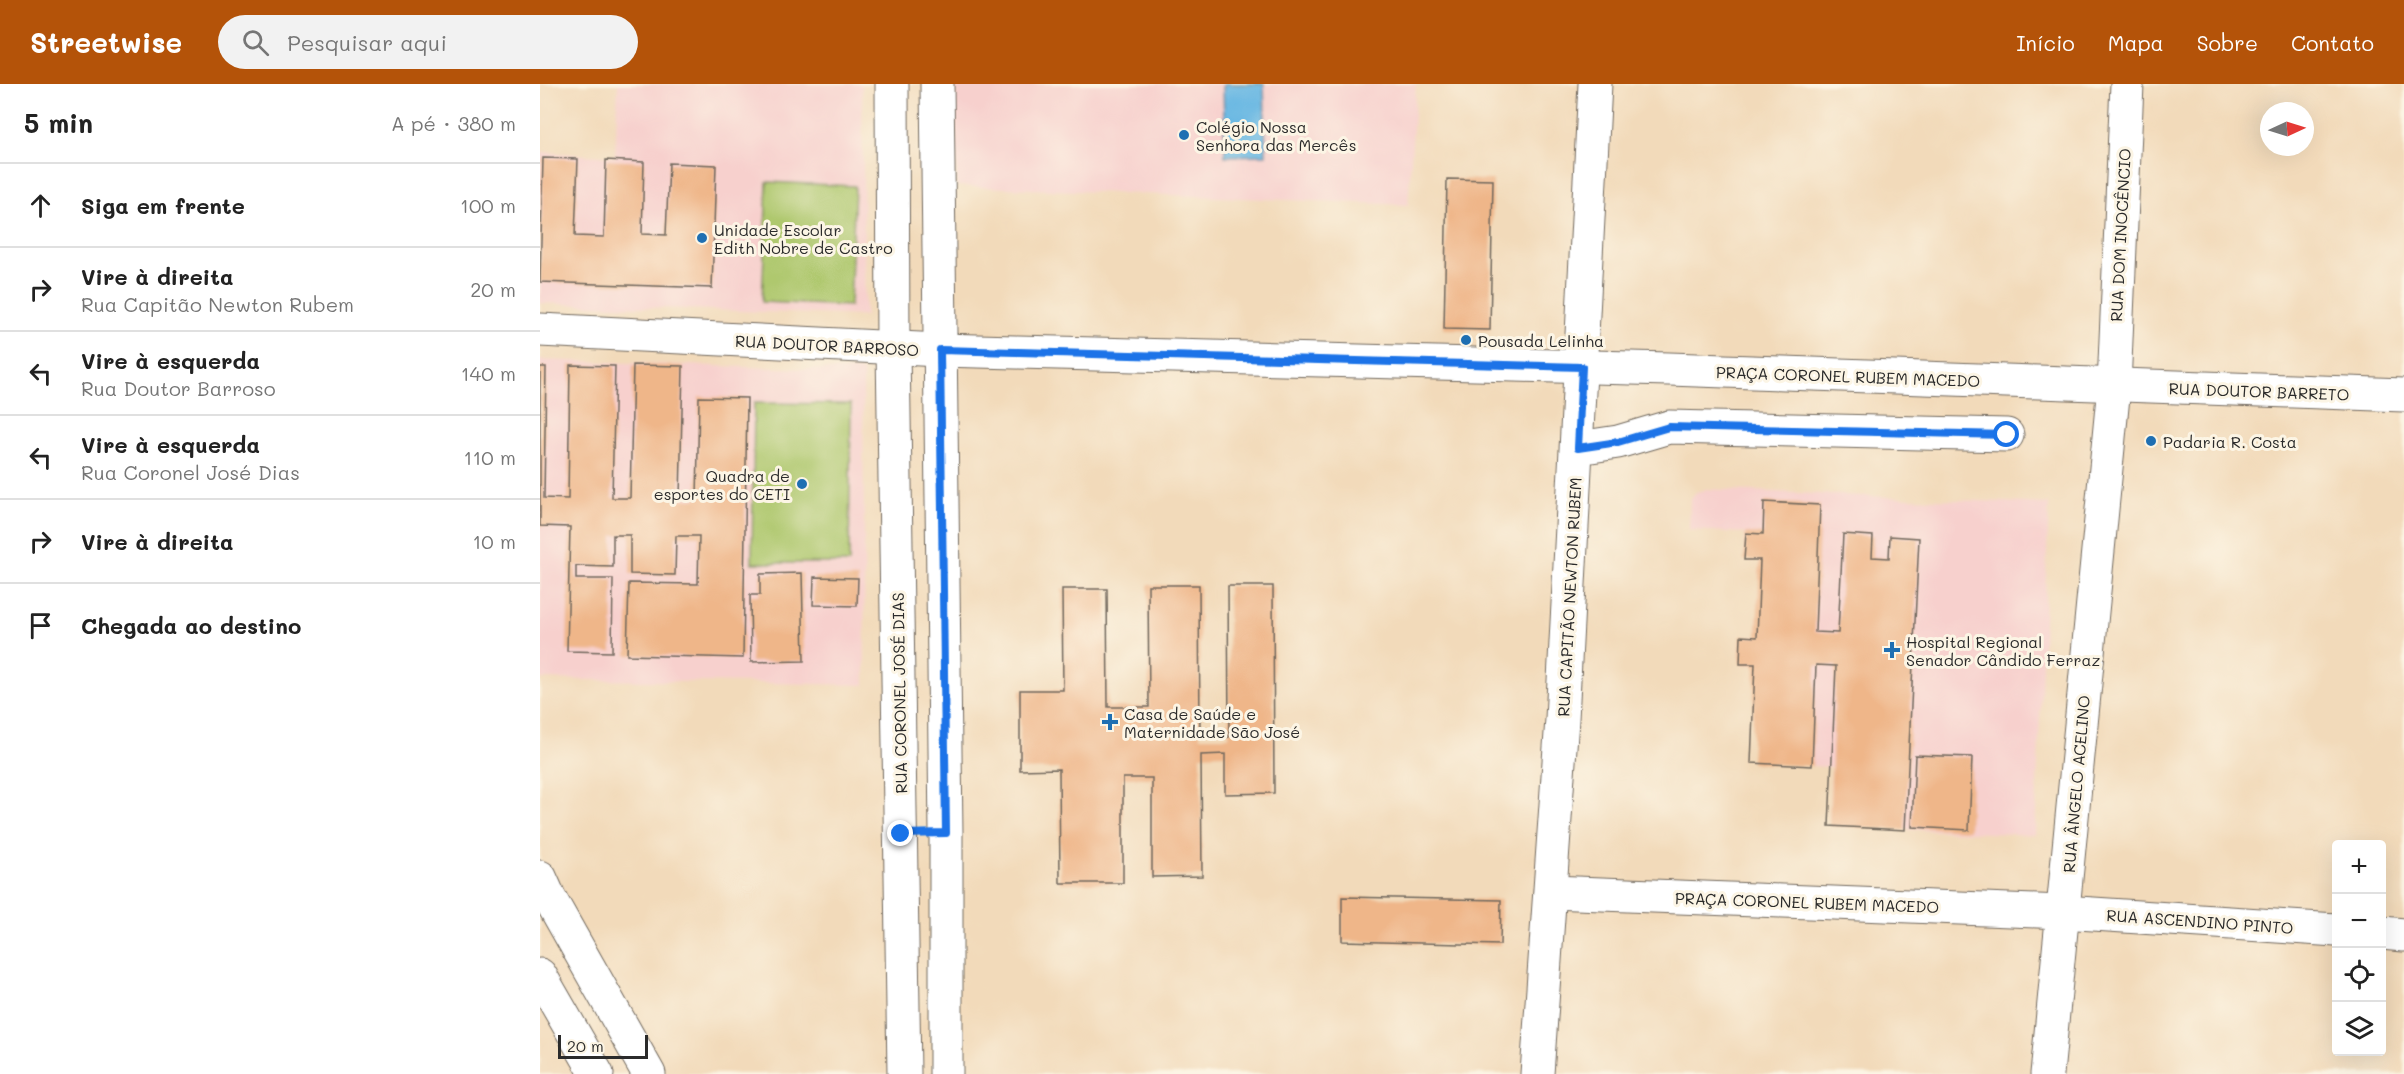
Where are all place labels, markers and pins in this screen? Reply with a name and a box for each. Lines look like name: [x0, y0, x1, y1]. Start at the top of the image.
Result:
place label: Colégio Nossa Senhora das Mercês: [1196, 116, 1357, 155]
marker: Colégio Nossa Senhora das Mercês: [1177, 128, 1191, 142]
place label: Unidade Escolar Edith Nobre de Castro: [714, 219, 893, 258]
marker: Unidade Escolar Edith Nobre de Castro: [695, 231, 709, 245]
place label: Pousada Lelinha: [1478, 330, 1604, 351]
marker: Pousada Lelinha: [1459, 333, 1473, 347]
place label: Padaria R. Costa: [2163, 431, 2297, 452]
marker: Padaria R. Costa: [2144, 434, 2158, 448]
place label: Quadra de esportes do CETI: [654, 465, 790, 504]
marker: Quadra de esportes do CETI: [795, 477, 809, 491]
place label: Hospital Regional Senador Cândido Ferraz: [1906, 631, 2100, 670]
marker: Hospital Regional Senador Cândido Ferraz: [1883, 641, 1901, 659]
place label: Casa de Saúde e Maternidade São José: [1124, 703, 1300, 742]
marker: Casa de Saúde e Maternidade São José: [1101, 713, 1119, 731]

